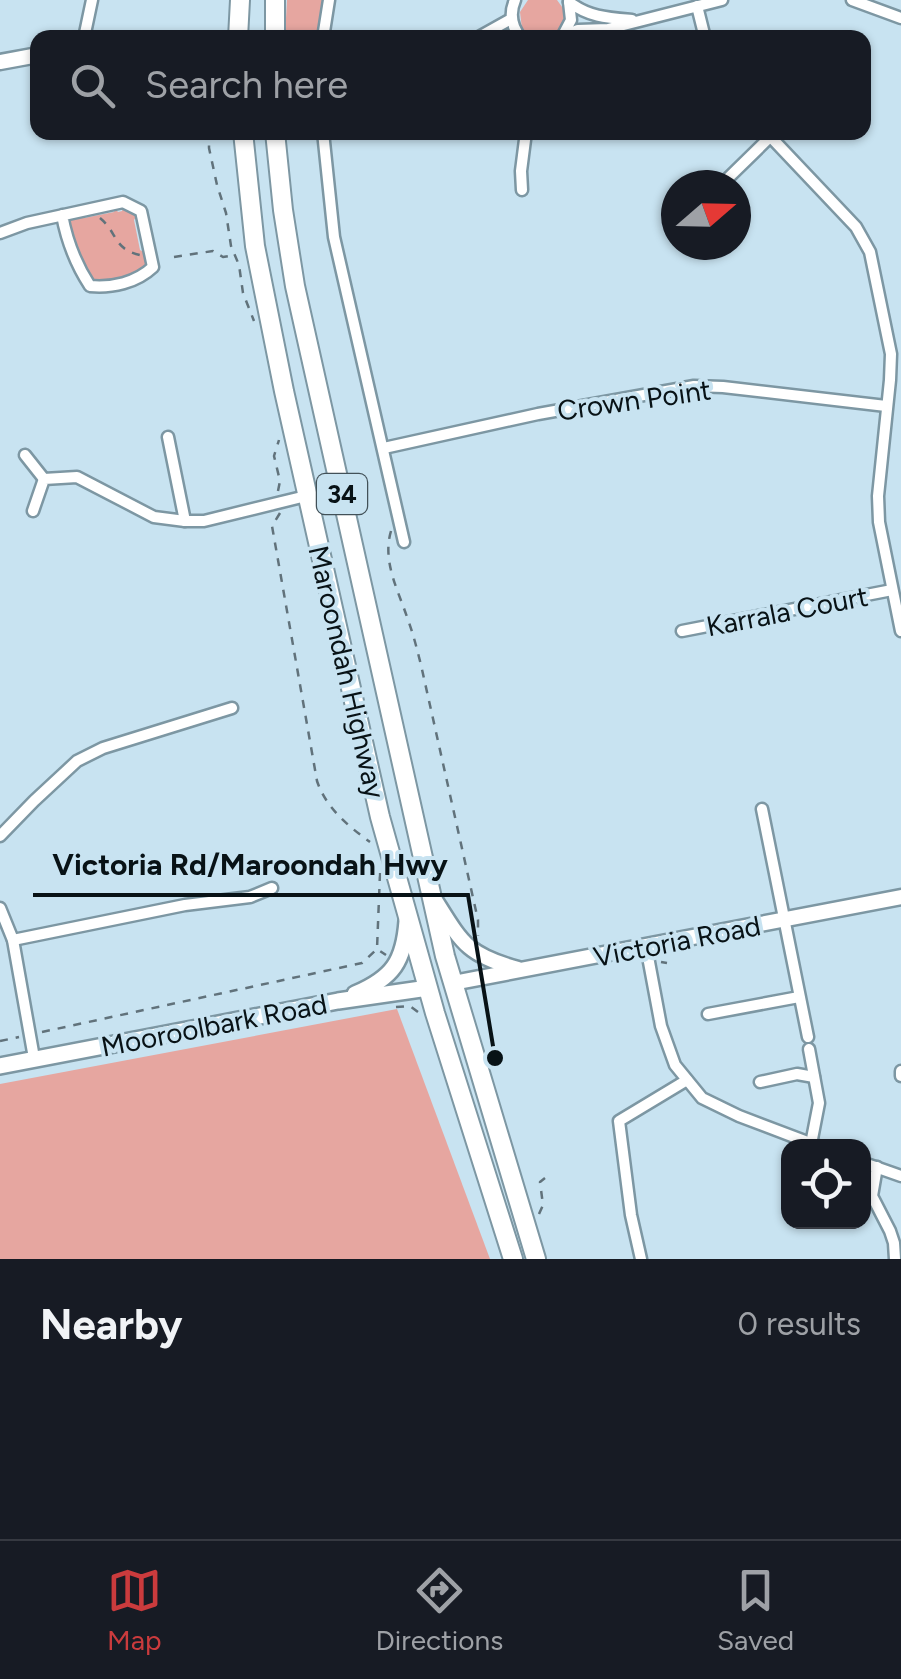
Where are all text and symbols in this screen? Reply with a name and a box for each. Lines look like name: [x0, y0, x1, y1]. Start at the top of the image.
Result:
search box: [30, 30, 871, 140]
icon: search: [65, 58, 120, 113]
text: Search here: [145, 62, 348, 108]
north arrow: [661, 170, 751, 260]
street label: Crown Point: [555, 372, 713, 428]
road number: 34: [317, 474, 367, 514]
street label: Maroondah Highway: [301, 542, 393, 802]
street label: Karrala Court: [703, 579, 871, 643]
callout: Victoria Rd/Maroondah Hwy: [33, 835, 468, 895]
text: Victoria Rd/Maroondah Hwy: [52, 846, 448, 883]
street label: Victoria Road: [591, 908, 763, 974]
street label: Mooroolbark Road: [98, 986, 330, 1064]
map controls: [781, 1139, 871, 1229]
button: locate: [781, 1139, 871, 1229]
text: Nearby: [40, 1299, 182, 1350]
text: 0 results: [737, 1305, 861, 1343]
tab: Map: [107, 1563, 162, 1657]
tab: Directions: [376, 1563, 503, 1657]
tab: Saved: [717, 1563, 794, 1657]

